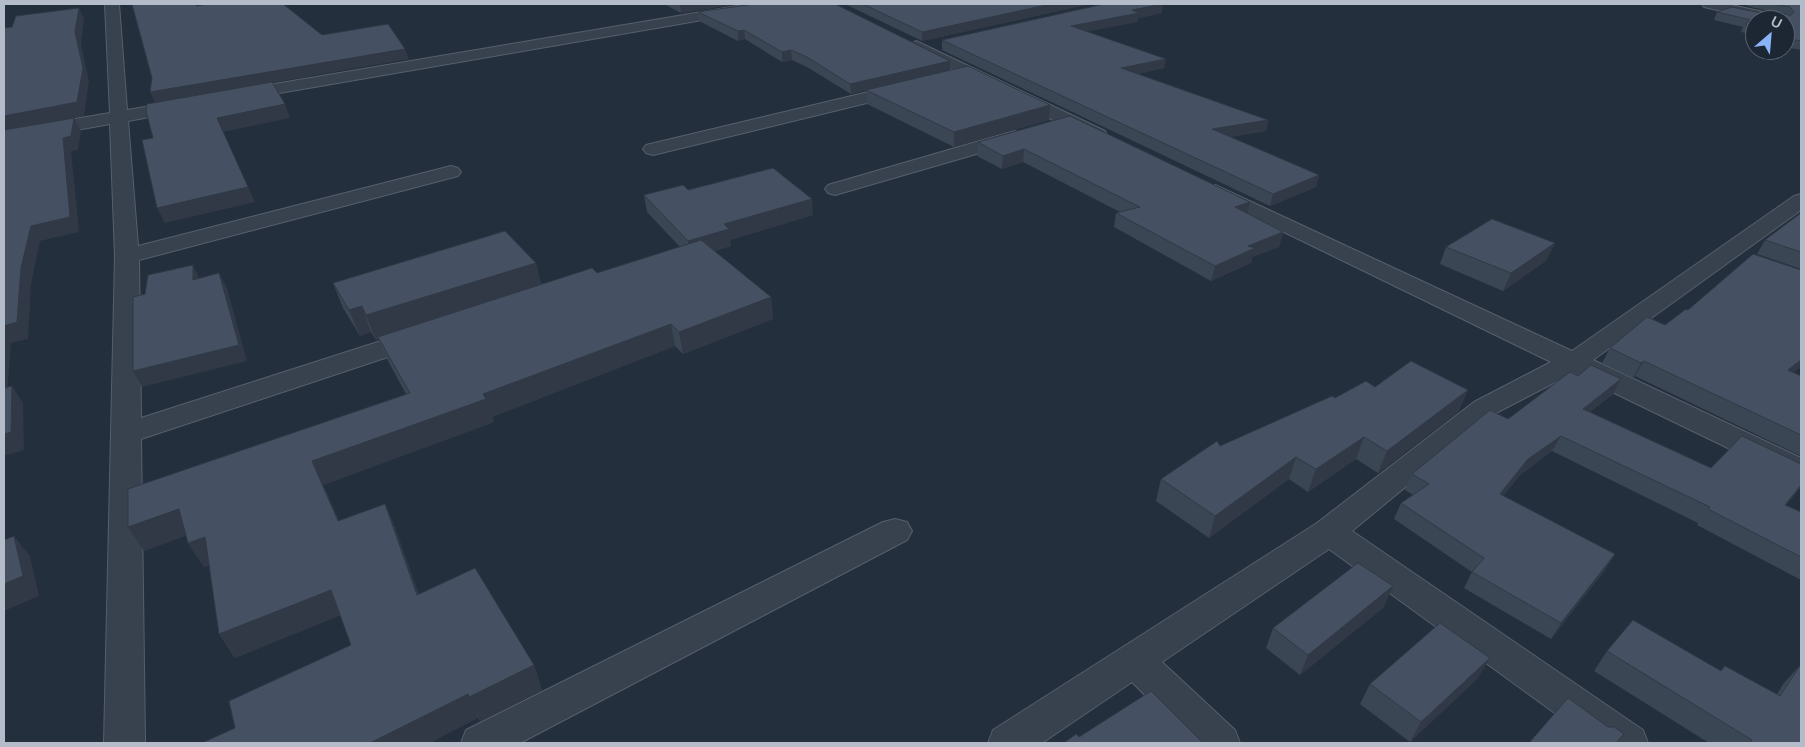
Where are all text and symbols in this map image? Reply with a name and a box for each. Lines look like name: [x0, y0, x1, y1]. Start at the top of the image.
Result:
north arrow: [1745, 10, 1795, 60]
text: U: [1768, 12, 1785, 32]

